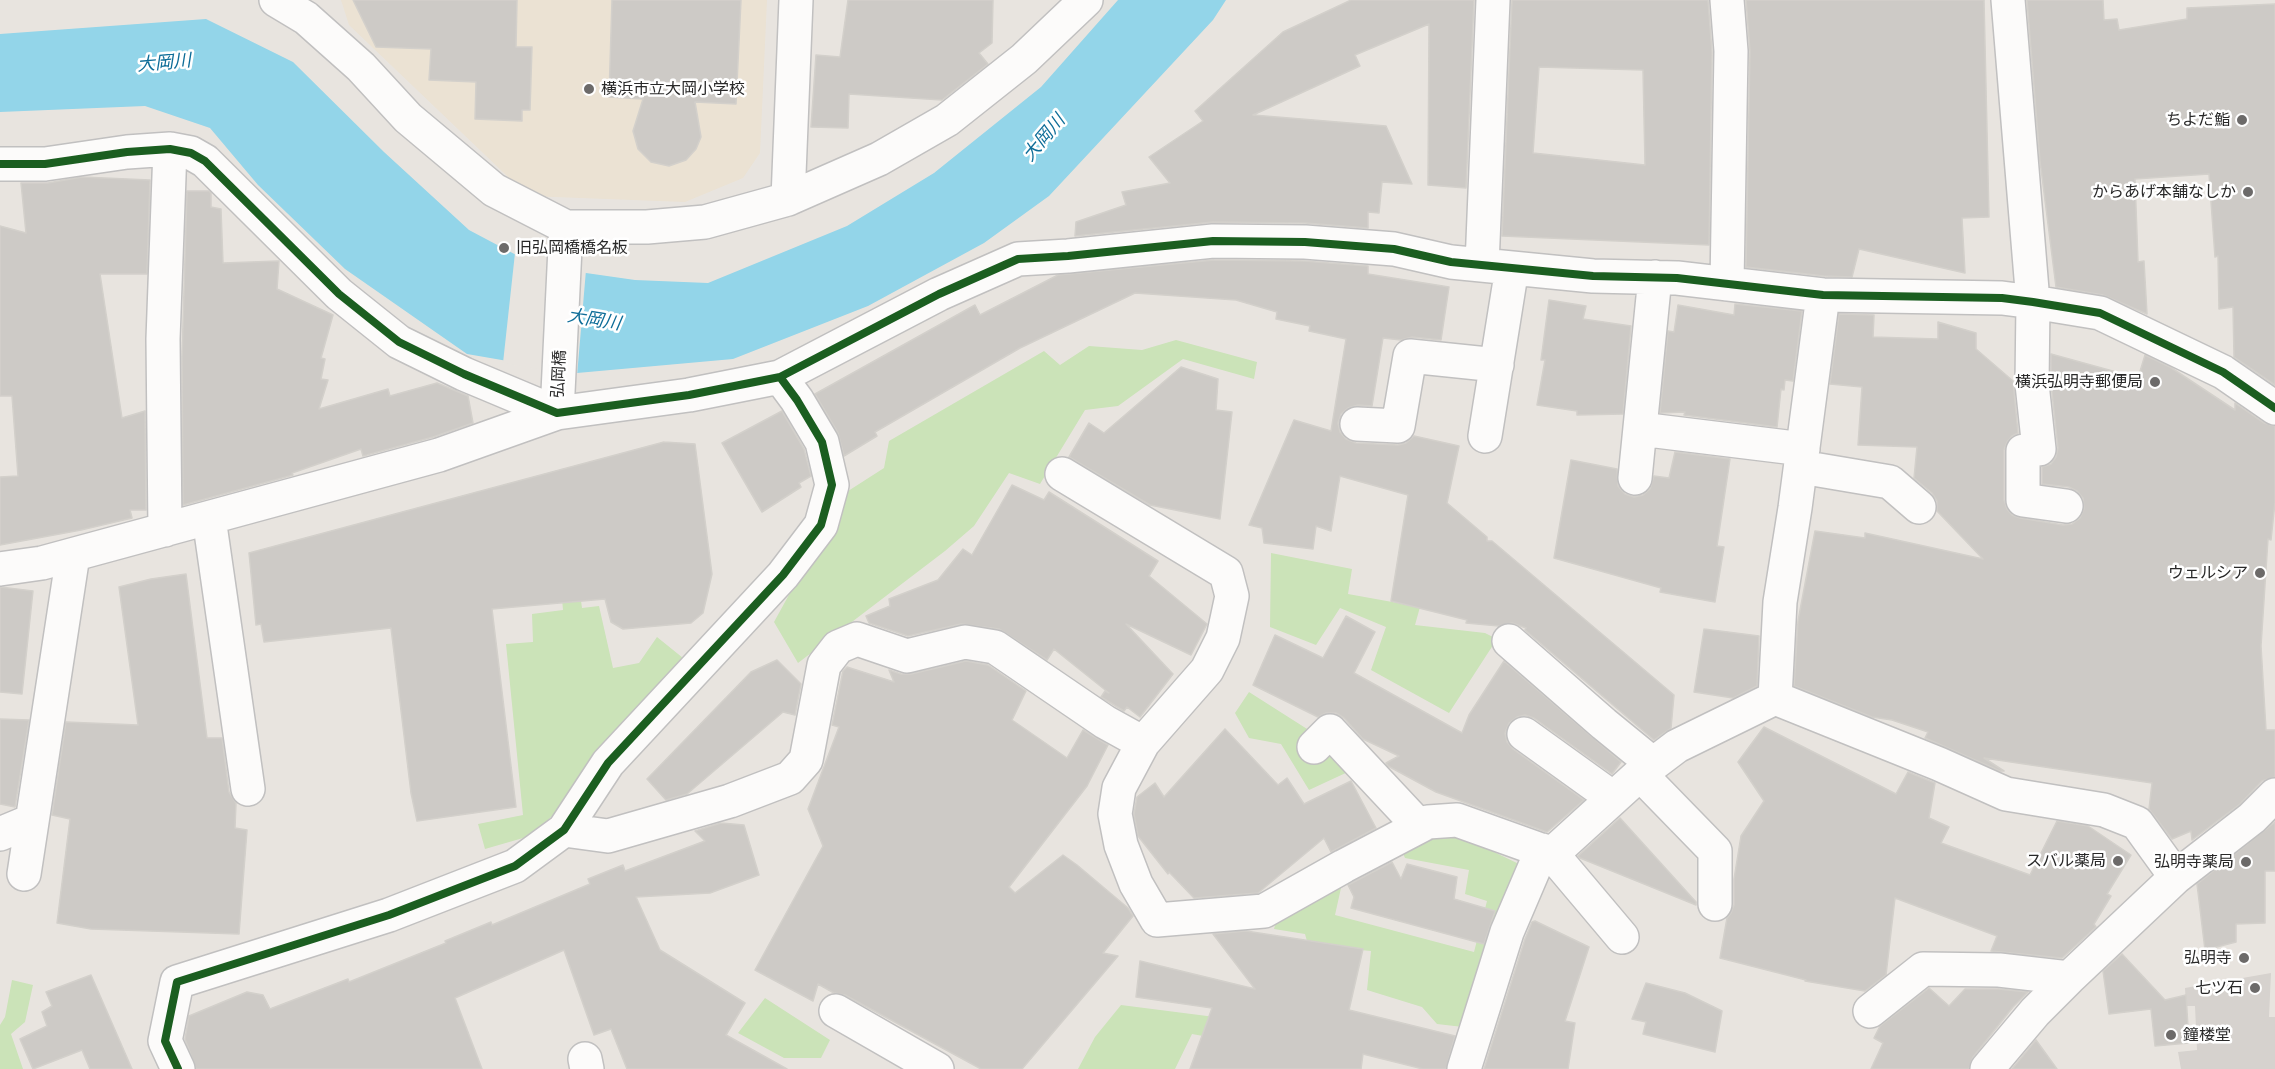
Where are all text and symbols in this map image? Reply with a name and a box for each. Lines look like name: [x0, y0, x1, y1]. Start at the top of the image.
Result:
water label: 大岡川: [136, 50, 192, 76]
place label: 横浜市立大岡小学校: [601, 79, 745, 99]
marker: 横浜市立大岡小学校: [582, 82, 596, 96]
water label: 大岡川: [1018, 110, 1070, 166]
place label: ちよだ鮨: [2166, 110, 2230, 130]
marker: ちよだ鮨: [2235, 113, 2249, 127]
place label: からあげ本舗なしか: [2092, 182, 2236, 202]
marker: からあげ本舗なしか: [2241, 185, 2255, 199]
place label: 旧弘岡橋橋名板: [516, 238, 628, 258]
marker: 旧弘岡橋橋名板: [497, 241, 511, 255]
water label: 大岡川: [566, 305, 622, 335]
street label: 弘岡橋: [548, 350, 570, 398]
place label: 横浜弘明寺郵便局: [2015, 372, 2143, 392]
marker: 横浜弘明寺郵便局: [2148, 375, 2162, 389]
place label: ウェルシア: [2168, 563, 2248, 583]
marker: ウェルシア: [2253, 566, 2267, 580]
place label: スバル薬局: [2026, 851, 2106, 871]
place label: 弘明寺薬局: [2154, 852, 2234, 872]
marker: スバル薬局: [2111, 854, 2125, 868]
marker: 弘明寺薬局: [2239, 855, 2253, 869]
place label: 弘明寺: [2184, 948, 2232, 968]
marker: 弘明寺: [2237, 951, 2251, 965]
place label: 七ツ石: [2195, 978, 2243, 998]
marker: 七ツ石: [2248, 981, 2262, 995]
place label: 鐘楼堂: [2183, 1025, 2231, 1045]
marker: 鐘楼堂: [2164, 1028, 2178, 1042]

